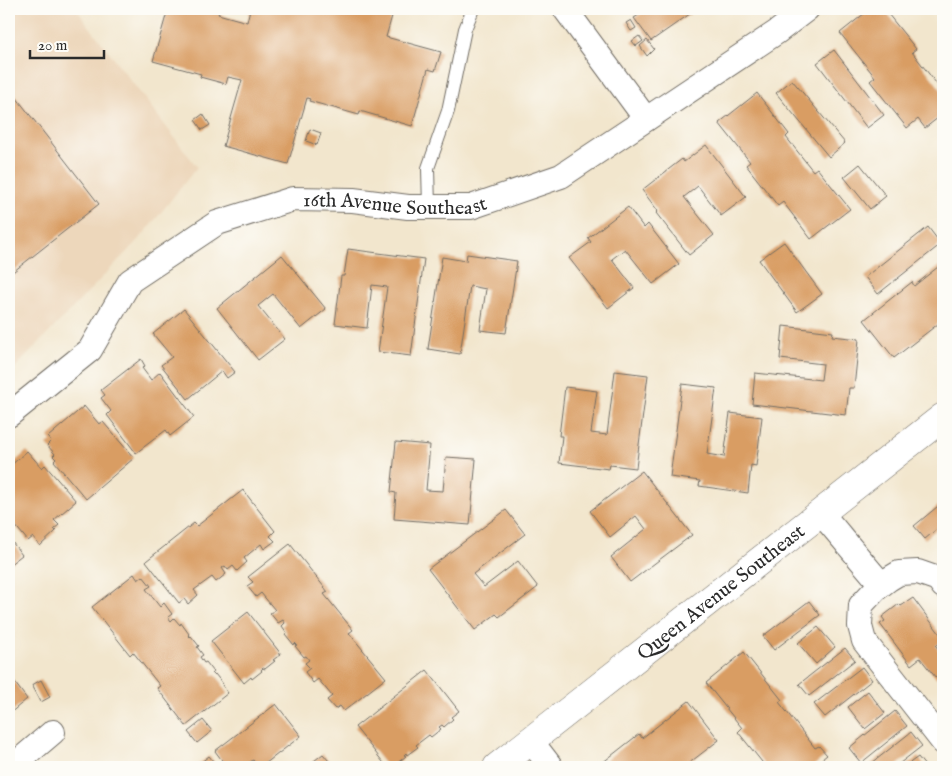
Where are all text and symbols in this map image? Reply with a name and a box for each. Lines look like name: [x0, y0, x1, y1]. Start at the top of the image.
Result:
scale bar: [30, 28, 104, 60]
text: 20 m: [38, 36, 68, 55]
street label: 16th Avenue Southeast: [303, 188, 490, 221]
street label: Queen Avenue Southeast: [632, 519, 810, 666]

